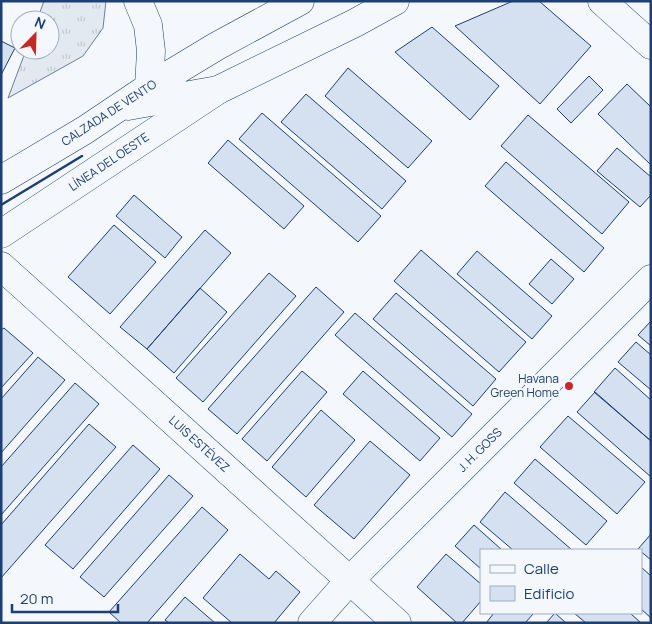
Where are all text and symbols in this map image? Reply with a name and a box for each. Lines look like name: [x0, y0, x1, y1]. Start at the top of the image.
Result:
north arrow: [10, 10, 60, 60]
text: N: [32, 12, 49, 33]
street label: CALZADA DE VENTO: [58, 75, 160, 150]
street label: LÍNEA DEL OESTE: [65, 128, 152, 195]
place label: Havana Green Home: [490, 370, 559, 401]
marker: Havana Green Home: [563, 380, 575, 392]
street label: LUIS ESTÉVEZ: [165, 412, 233, 476]
street label: J. H. GOSS: [454, 424, 506, 476]
legend: [480, 549, 642, 614]
text: Calle: [524, 558, 559, 579]
scale bar: [12, 582, 119, 614]
text: Edificio: [524, 583, 575, 604]
text: 20 m: [20, 588, 53, 609]

